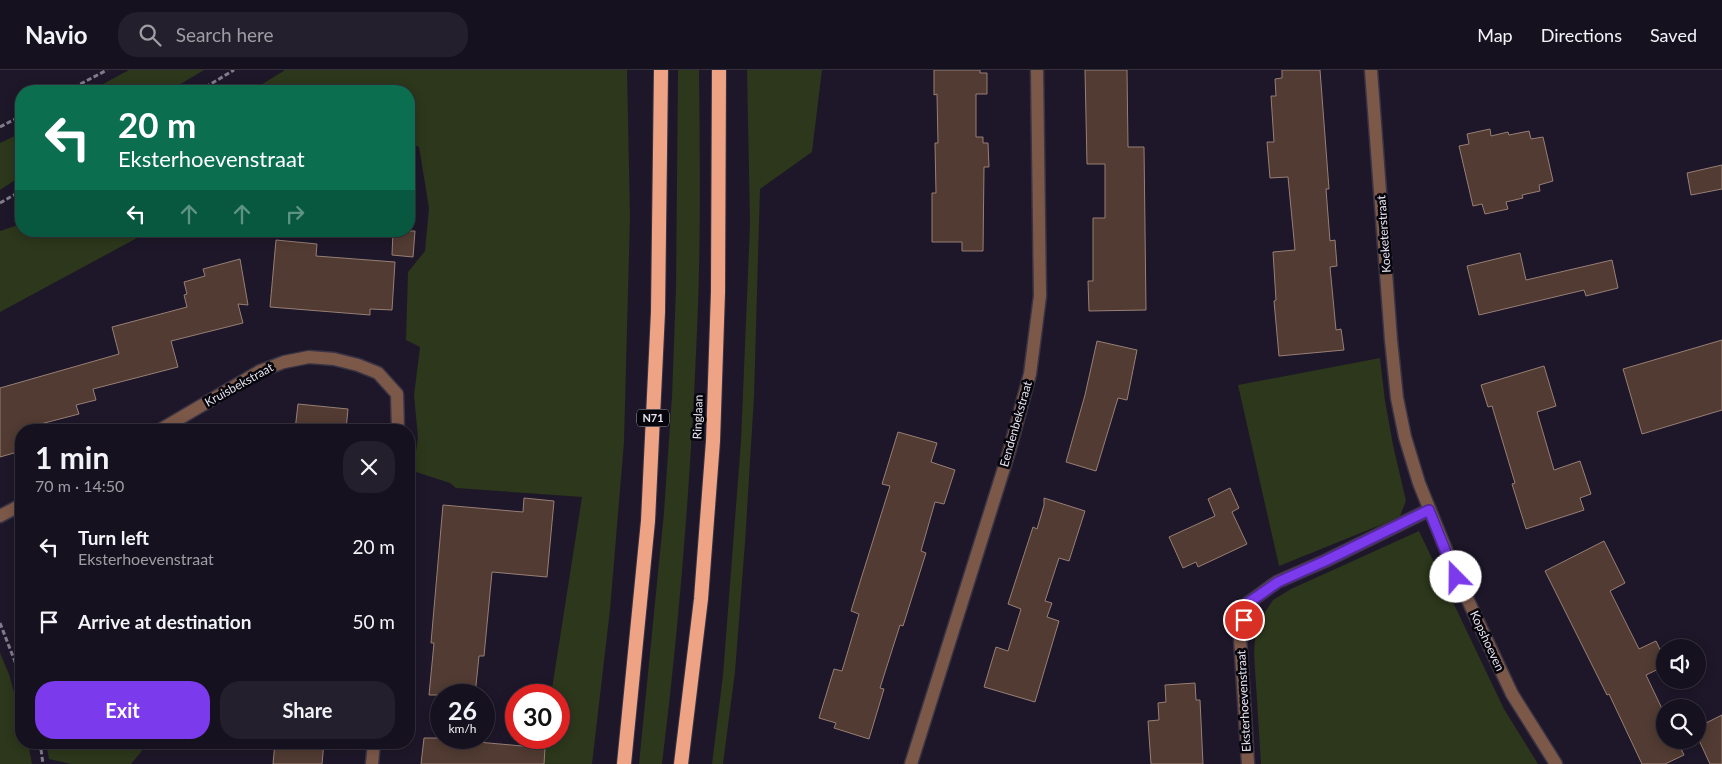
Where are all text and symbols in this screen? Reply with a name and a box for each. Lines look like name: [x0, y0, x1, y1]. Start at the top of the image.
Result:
search box: [118, 12, 468, 57]
text: Navio: [25, 20, 88, 49]
icon: search: [136, 21, 164, 49]
text: Search here: [176, 23, 274, 46]
text: Map: [1477, 24, 1513, 46]
text: Directions: [1541, 24, 1622, 46]
text: Saved: [1650, 24, 1697, 46]
text: 20 m: [118, 103, 196, 145]
icon: left: [35, 105, 100, 170]
text: Eksterhoevenstraat: [118, 145, 305, 172]
street label: Koeketerstraat: [1373, 194, 1394, 273]
icon: left: [122, 200, 150, 228]
icon: ahead: [175, 200, 203, 228]
icon: ahead: [228, 200, 256, 228]
icon: right: [281, 200, 309, 228]
street label: Kruisbekstraat: [202, 359, 276, 410]
street label: Eendenbekstraat: [996, 379, 1035, 468]
street label: Ringlaan: [689, 394, 706, 440]
road number: N71: [637, 409, 669, 426]
text: 1 min: [35, 439, 109, 475]
button: close: [343, 441, 395, 493]
text: 70 m · 14:50: [35, 476, 124, 495]
text: Turn left: [78, 526, 149, 549]
icon: left: [35, 533, 63, 561]
text: 20 m: [352, 535, 395, 558]
text: Eksterhoevenstraat: [78, 549, 214, 568]
position arrow: [1429, 550, 1481, 602]
pin: [1223, 599, 1265, 641]
icon: arrive: [1230, 606, 1258, 634]
icon: arrive: [35, 608, 63, 636]
street label: Kopshoeven: [1467, 608, 1508, 673]
text: Arrive at destination: [78, 610, 251, 633]
text: 50 m: [352, 610, 395, 633]
map controls: [1656, 639, 1706, 749]
button: sound: [1656, 639, 1706, 689]
street label: Eksterhoevenstraat: [1233, 649, 1254, 752]
button: Exit: [35, 681, 210, 739]
button: Share: [220, 681, 395, 739]
speed limit sign: 30: [505, 684, 570, 749]
text: 26: [448, 695, 477, 725]
button: search: [1656, 699, 1706, 749]
text: km/h: [448, 721, 477, 736]

